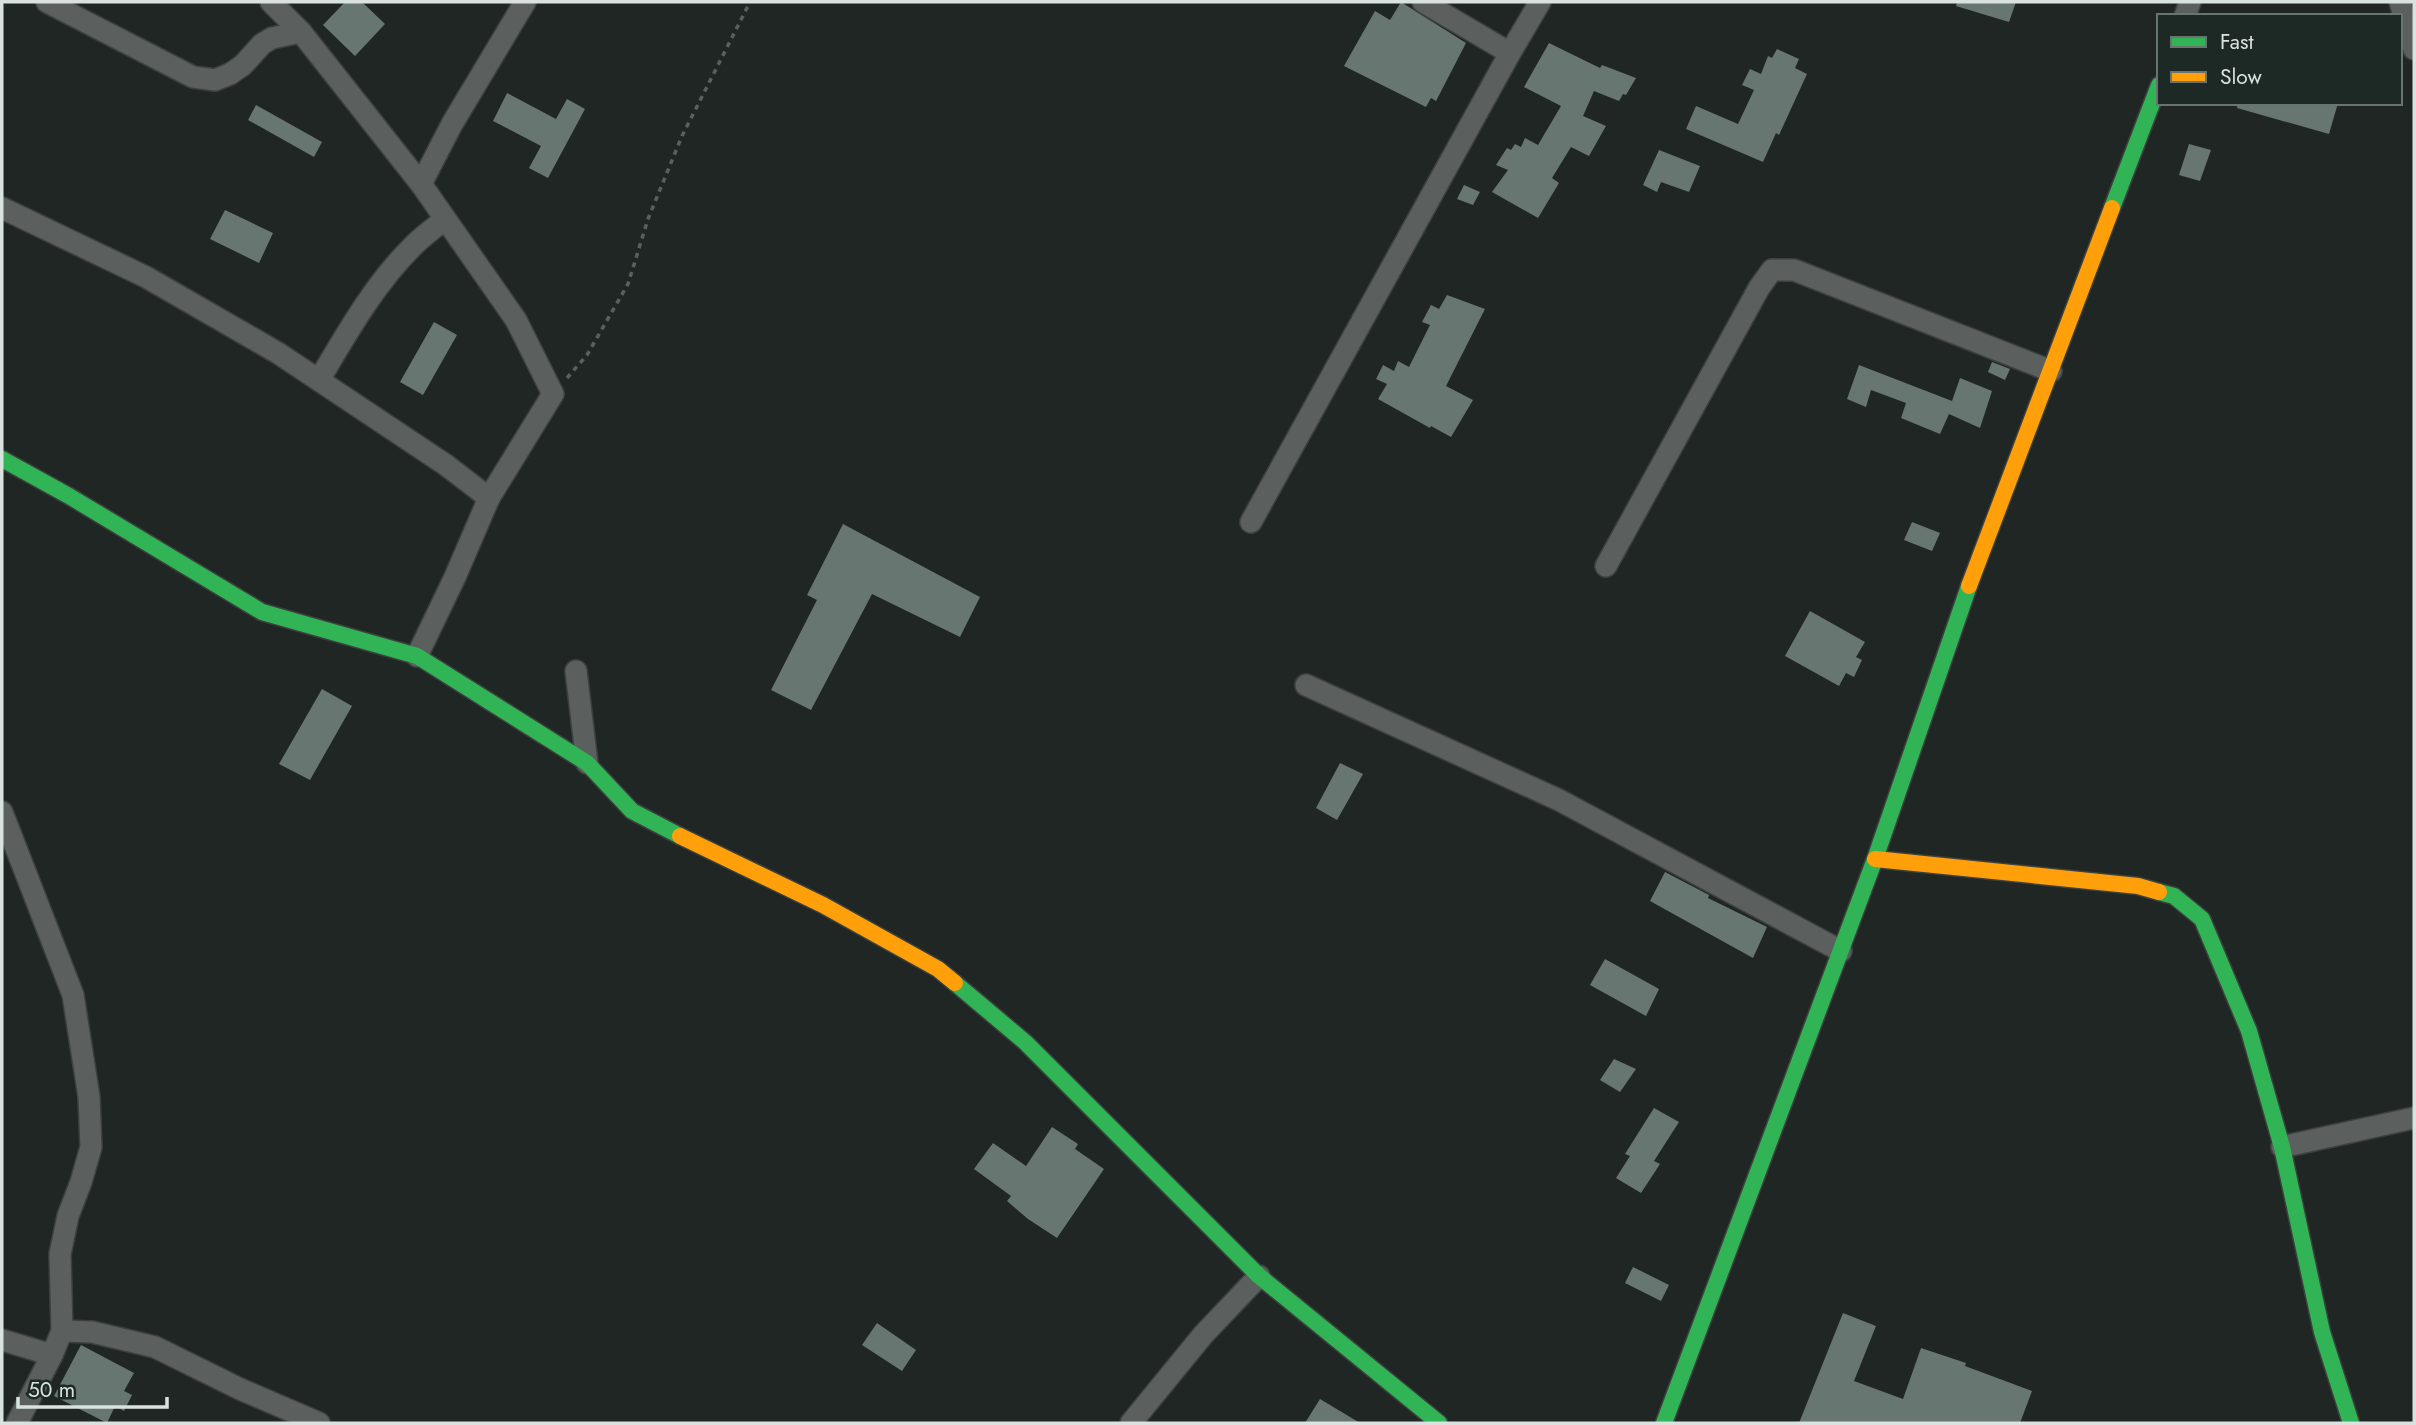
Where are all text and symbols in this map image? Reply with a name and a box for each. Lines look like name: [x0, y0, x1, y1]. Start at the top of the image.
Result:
legend: [2157, 14, 2402, 105]
text: Fast: [2220, 27, 2253, 57]
text: Slow: [2220, 62, 2262, 92]
scale bar: [18, 1366, 166, 1410]
text: 50 m: [28, 1375, 75, 1405]

